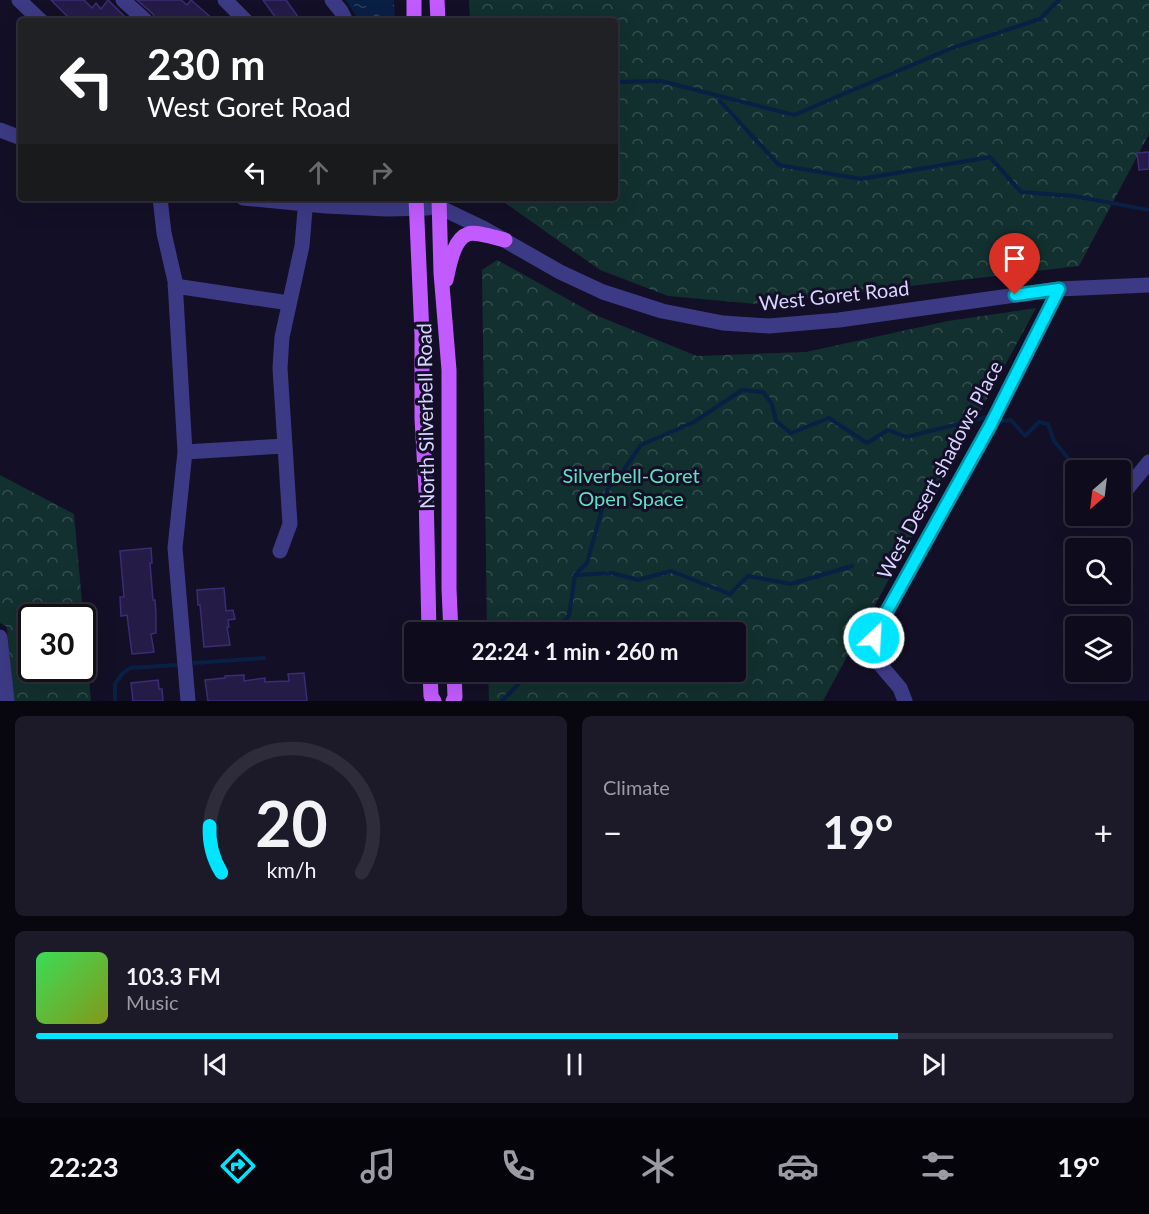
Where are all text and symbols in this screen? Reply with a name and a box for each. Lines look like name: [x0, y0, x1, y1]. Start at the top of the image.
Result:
text: 230 m: [147, 39, 265, 89]
icon: left: [48, 42, 126, 120]
text: West Goret Road: [147, 90, 351, 123]
icon: left: [239, 156, 272, 189]
icon: ahead: [302, 156, 335, 189]
icon: right: [365, 156, 398, 189]
pin: [989, 233, 1040, 295]
icon: arrive: [998, 242, 1031, 275]
street label: West Goret Road: [758, 275, 910, 315]
street label: North Silverbell Road: [411, 323, 439, 509]
street label: West Desert shadows Place: [871, 356, 1007, 583]
north arrow: [1065, 460, 1131, 526]
map controls: [1065, 460, 1131, 682]
park label: Silverbell-Goret Open Space: [562, 463, 700, 510]
button: search: [1065, 538, 1131, 604]
speed limit sign: 30: [18, 604, 96, 682]
position arrow: [842, 606, 906, 670]
button: layers: [1065, 616, 1131, 682]
text: 22:24 · 1 min · 260 m: [472, 638, 678, 665]
text: Climate: [603, 775, 670, 799]
text: 20: [255, 785, 327, 860]
text: 19°: [823, 805, 893, 859]
text: −: [603, 812, 622, 852]
text: +: [1094, 812, 1113, 852]
text: km/h: [266, 857, 316, 883]
text: 103.3 FM: [126, 963, 221, 990]
text: Music: [126, 990, 179, 1014]
icon: previous: [199, 1048, 232, 1081]
icon: pause: [558, 1048, 591, 1081]
icon: next: [917, 1048, 950, 1081]
icon: directions: [217, 1145, 259, 1187]
icon: music: [357, 1145, 399, 1187]
icon: phone: [497, 1145, 539, 1187]
icon: climate: [637, 1145, 679, 1187]
icon: car: [777, 1145, 819, 1187]
icon: filters: [917, 1145, 959, 1187]
text: 22:23: [49, 1150, 119, 1183]
text: 19°: [1057, 1150, 1100, 1183]

